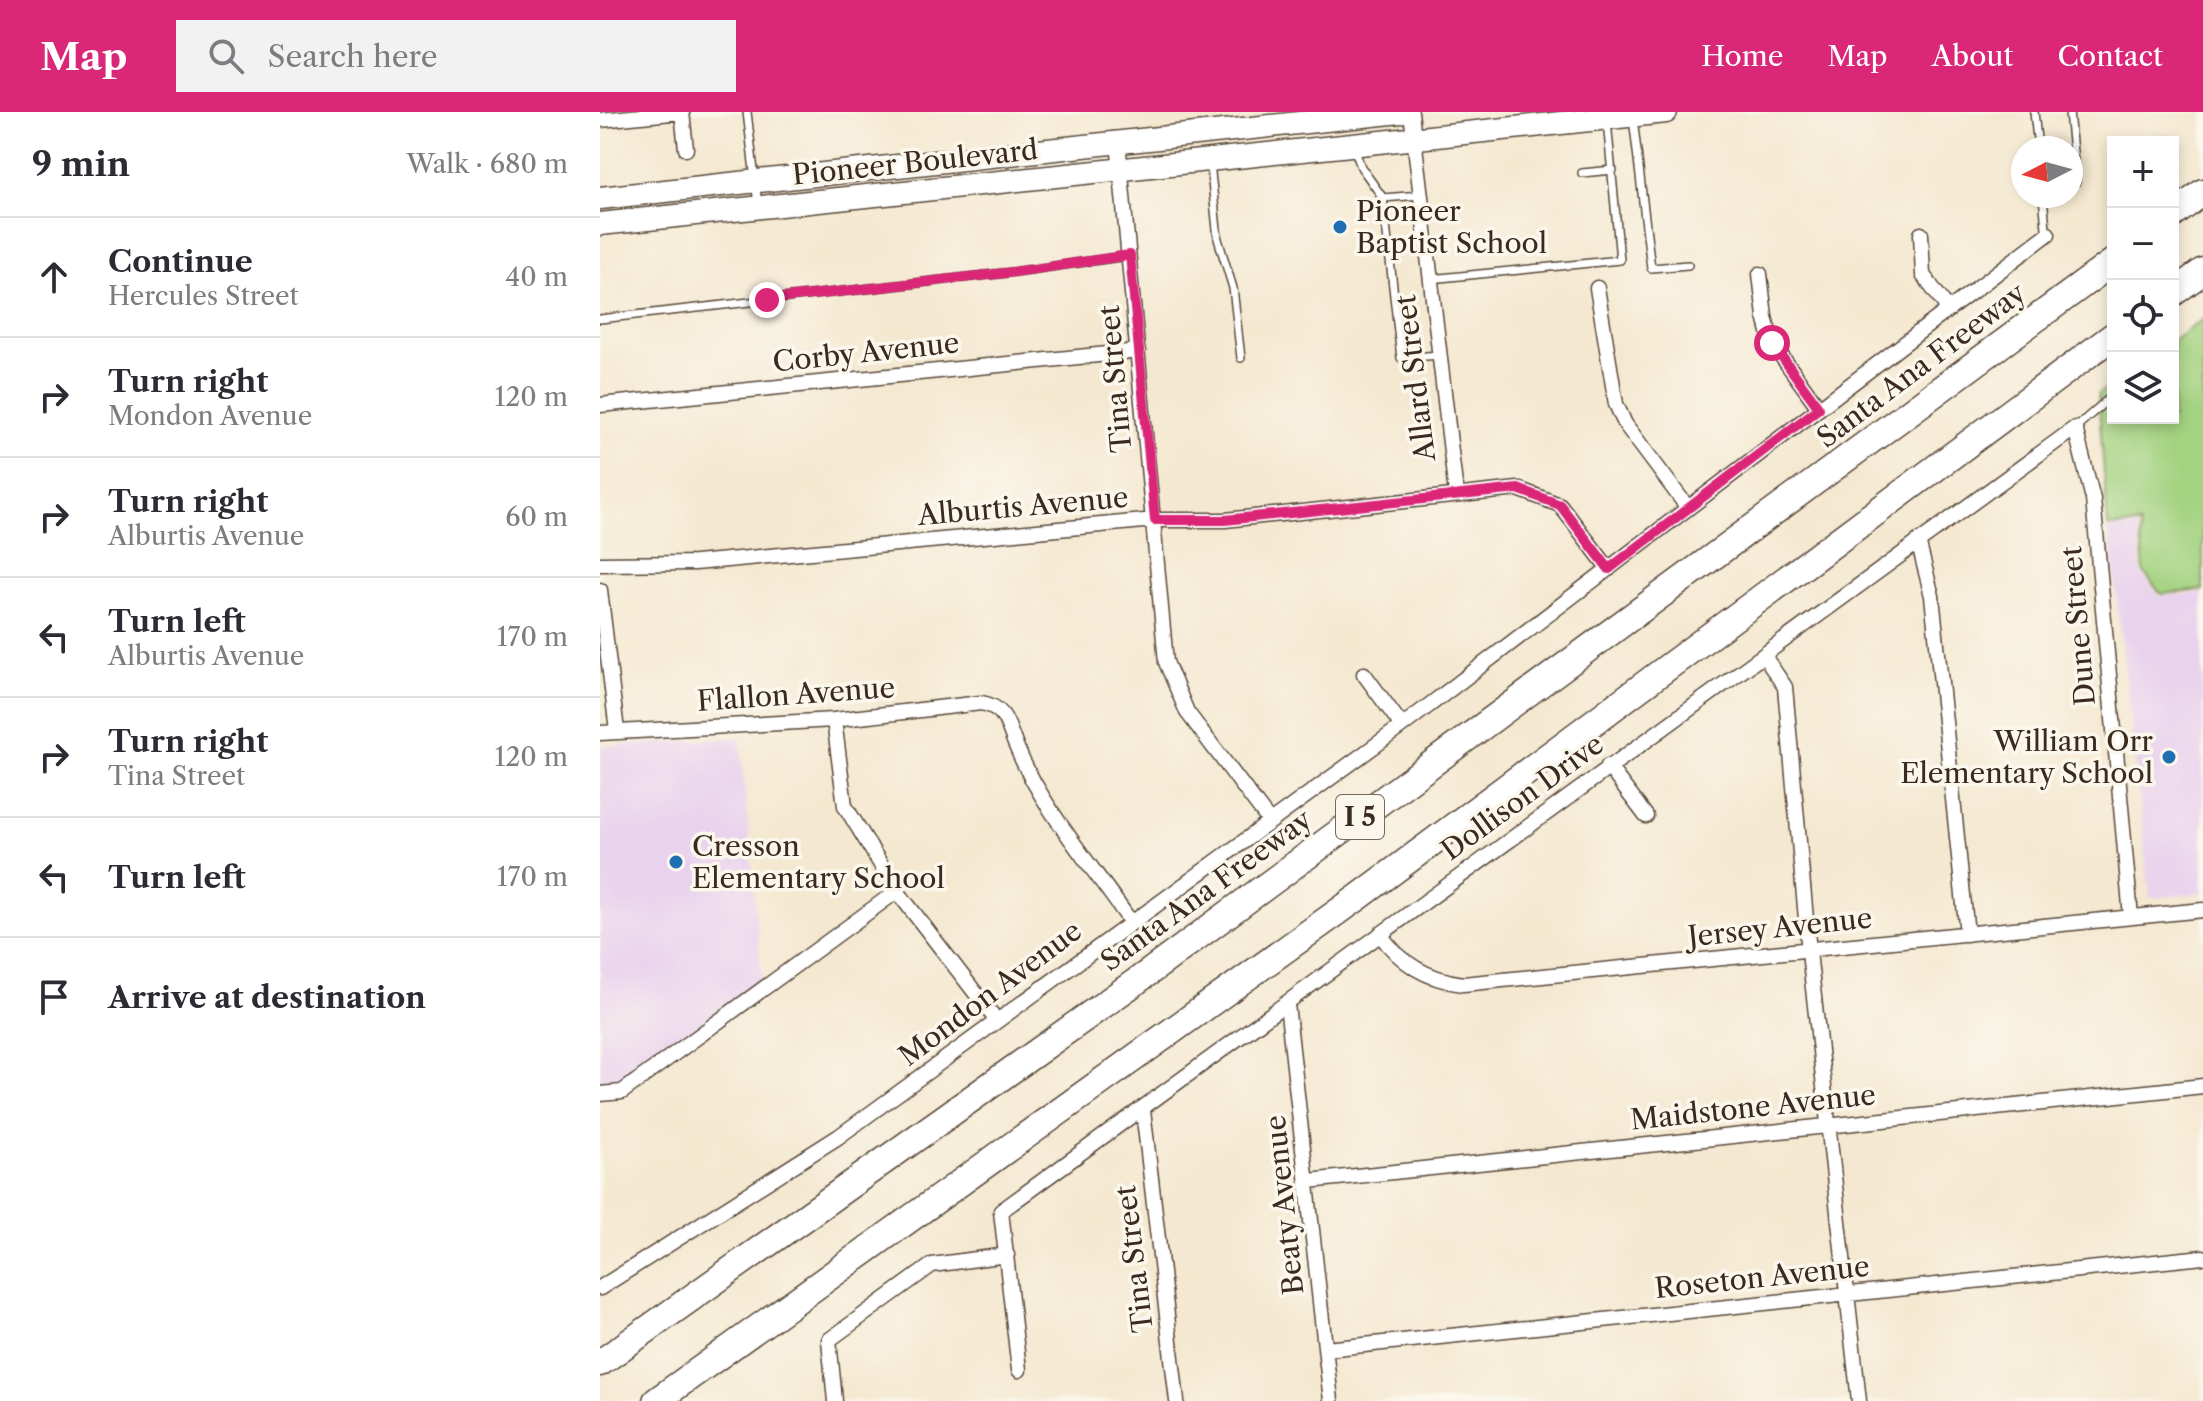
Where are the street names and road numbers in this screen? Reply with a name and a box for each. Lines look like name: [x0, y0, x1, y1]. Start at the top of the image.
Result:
street label: Pioneer Boulevard: [790, 132, 1040, 192]
street label: Santa Ana Freeway: [1810, 275, 2032, 454]
street label: Allard Street: [1388, 293, 1442, 464]
street label: Tina Street: [1092, 304, 1138, 454]
street label: Corby Avenue: [771, 325, 961, 379]
street label: Alburtis Avenue: [915, 480, 1130, 532]
street label: Dune Street: [2054, 545, 2102, 707]
street label: Flallon Avenue: [696, 670, 896, 718]
street label: Dollison Drive: [1434, 727, 1610, 867]
road number: I 5: [1336, 795, 1384, 839]
street label: Santa Ana Freeway: [1094, 802, 1318, 978]
street label: Jersey Avenue: [1682, 900, 1874, 954]
street label: Mondon Avenue: [892, 913, 1088, 1073]
street label: Maidstone Avenue: [1629, 1077, 1877, 1137]
street label: Beaty Avenue: [1258, 1113, 1310, 1297]
street label: Tina Street: [1108, 1183, 1160, 1334]
street label: Roseton Avenue: [1653, 1249, 1871, 1305]

